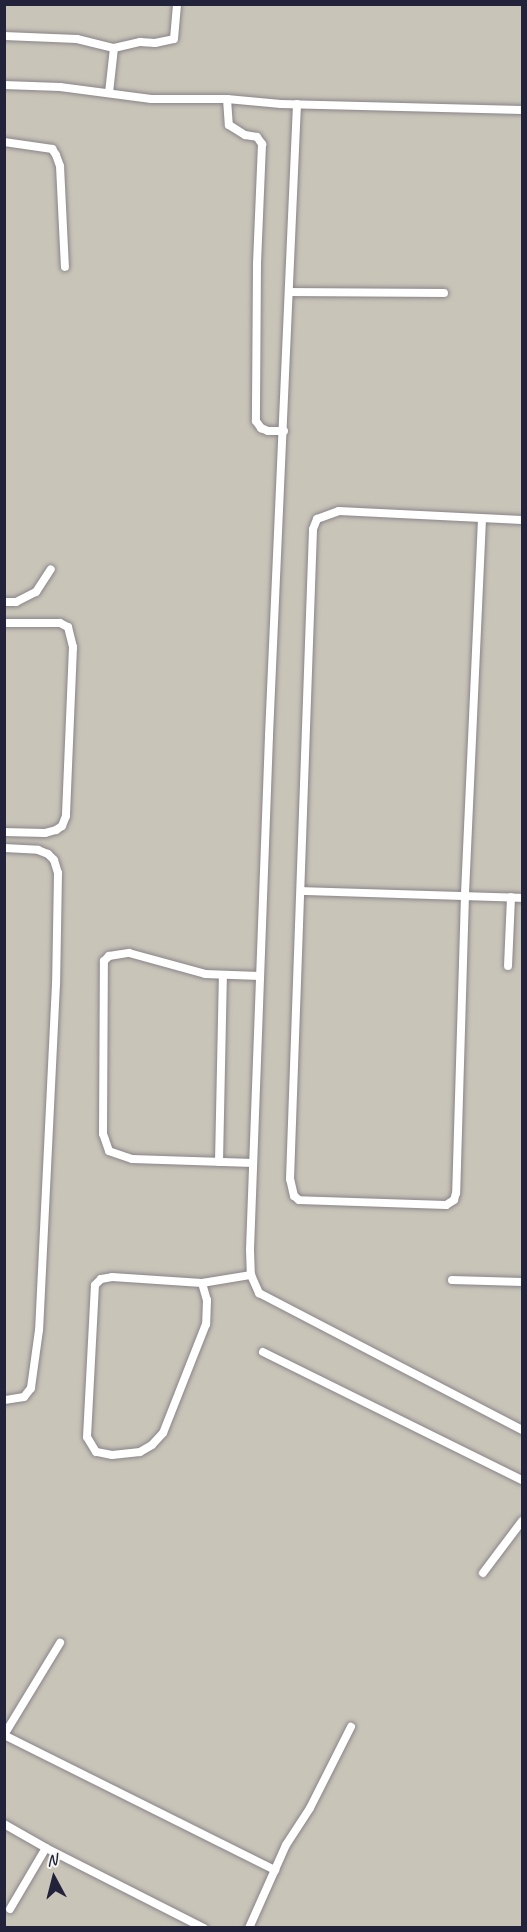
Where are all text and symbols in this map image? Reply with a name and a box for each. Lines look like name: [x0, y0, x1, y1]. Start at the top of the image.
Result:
north arrow: [24, 1848, 84, 1908]
text: N: [46, 1850, 58, 1871]

